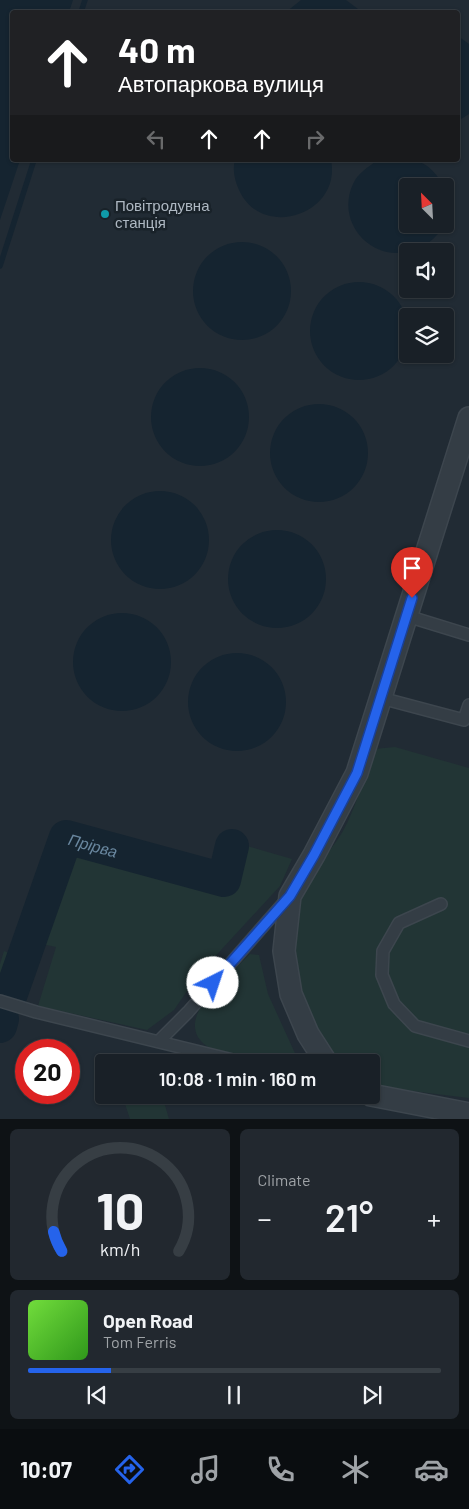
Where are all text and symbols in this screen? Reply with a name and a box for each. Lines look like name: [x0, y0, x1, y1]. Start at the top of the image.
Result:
text: 40 m: [118, 28, 195, 70]
icon: ahead: [35, 30, 100, 95]
text: Автопаркова вулиця: [118, 70, 324, 96]
icon: left: [142, 125, 170, 153]
icon: ahead: [195, 125, 223, 153]
icon: ahead: [248, 125, 276, 153]
icon: right: [301, 125, 329, 153]
north arrow: [399, 178, 454, 232]
map controls: [399, 178, 454, 363]
place label: Повітродувна станція: [115, 196, 210, 231]
marker: Повітродувна станція: [99, 208, 111, 220]
button: sound: [399, 243, 454, 298]
button: layers: [399, 308, 454, 363]
pin: [391, 547, 433, 598]
icon: arrive: [398, 554, 426, 582]
water label: Прірва: [67, 829, 120, 860]
position arrow: [186, 956, 238, 1008]
speed limit sign: 20: [15, 1039, 80, 1104]
text: 10:08 · 1 min · 160 m: [159, 1067, 316, 1090]
text: Climate: [258, 1170, 310, 1189]
text: 10: [96, 1178, 144, 1240]
text: 21°: [325, 1194, 373, 1240]
text: −: [258, 1201, 272, 1235]
text: +: [427, 1201, 441, 1235]
text: km/h: [100, 1238, 140, 1260]
text: Open Road: [103, 1309, 193, 1332]
text: Tom Ferris: [103, 1332, 177, 1351]
icon: previous: [83, 1381, 111, 1409]
icon: pause: [220, 1381, 248, 1409]
icon: next: [358, 1381, 386, 1409]
icon: directions: [112, 1452, 147, 1487]
icon: music: [188, 1452, 223, 1487]
icon: phone: [263, 1452, 298, 1487]
icon: climate: [338, 1452, 373, 1487]
icon: car: [414, 1452, 449, 1487]
text: 10:07: [20, 1456, 72, 1482]

